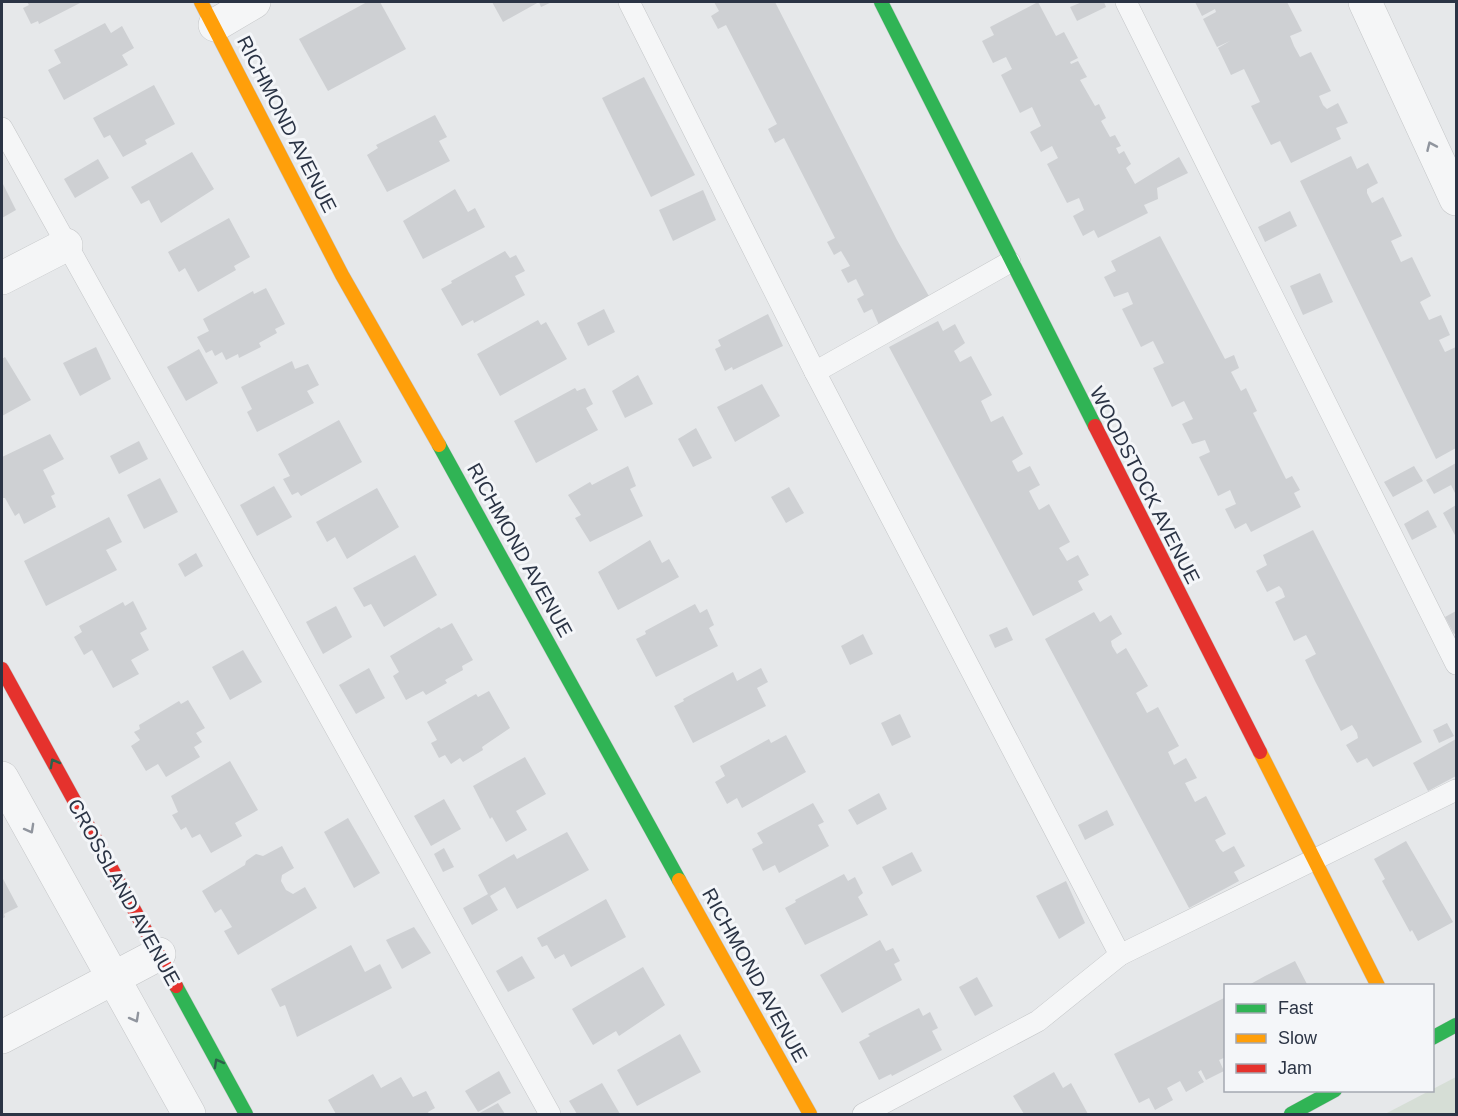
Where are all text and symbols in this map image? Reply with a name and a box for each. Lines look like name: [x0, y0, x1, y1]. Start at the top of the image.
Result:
street label: RICHMOND AVENUE: [233, 32, 341, 216]
one-way arrow: [1426, 142, 1438, 153]
street label: WOODSTOCK AVENUE: [1086, 383, 1204, 587]
street label: RICHMOND AVENUE: [463, 459, 577, 641]
one-way arrow: [50, 759, 61, 770]
street label: CROSSLAND AVENUE: [64, 795, 184, 989]
one-way arrow: [23, 823, 34, 833]
street label: RICHMOND AVENUE: [698, 884, 812, 1066]
legend: [1224, 984, 1434, 1092]
text: Fast: [1278, 998, 1313, 1018]
one-way arrow: [128, 1011, 139, 1022]
text: Slow: [1278, 1028, 1318, 1048]
text: Jam: [1278, 1058, 1312, 1078]
one-way arrow: [214, 1059, 225, 1069]

